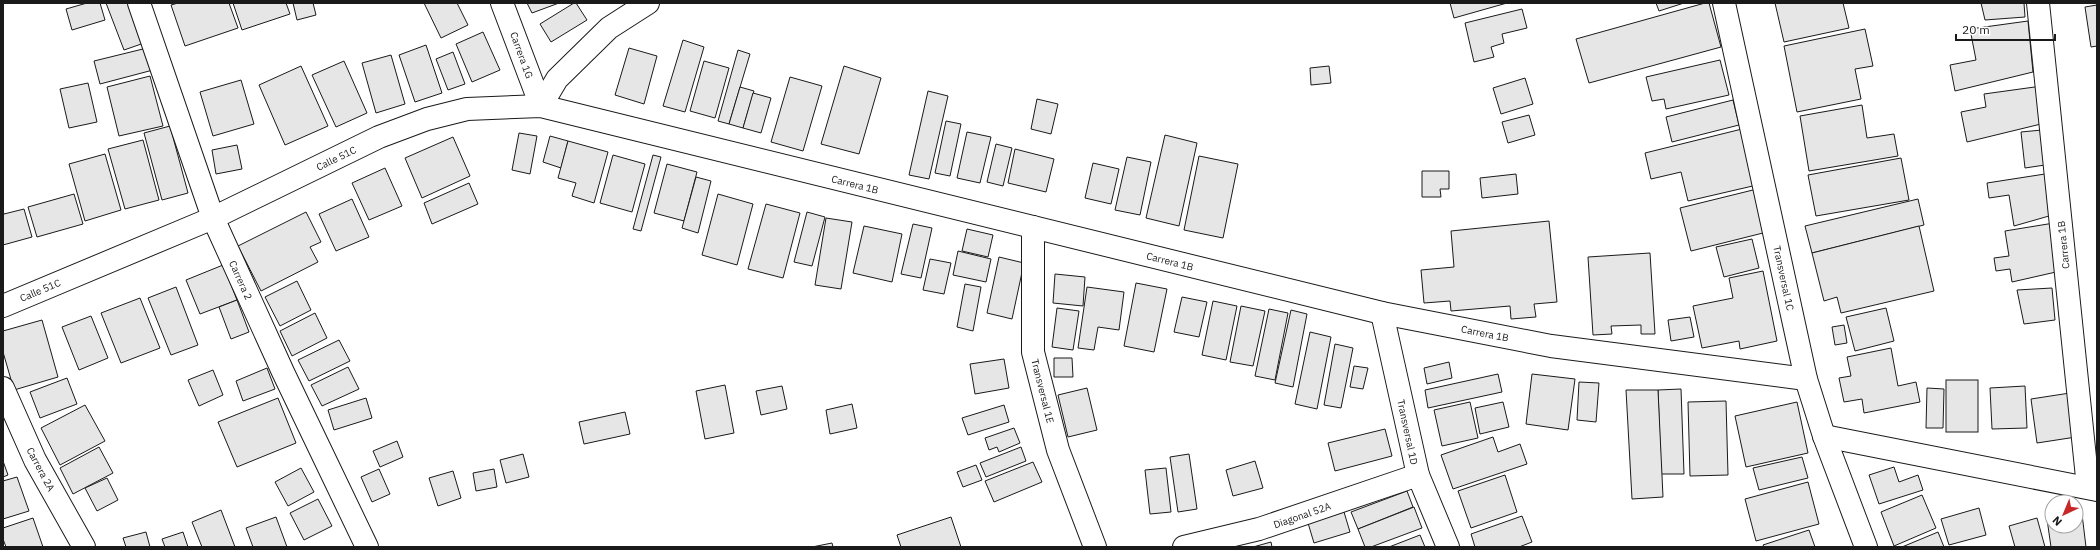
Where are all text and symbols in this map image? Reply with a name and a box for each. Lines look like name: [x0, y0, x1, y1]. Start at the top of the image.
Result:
scale bar: [1956, 16, 2055, 42]
text: 20 m: [1962, 22, 1990, 37]
street label: Carrera 1G: [507, 30, 536, 80]
street label: Calle 51C: [314, 143, 358, 174]
street label: Carrera 1B: [830, 172, 880, 197]
street label: Carrera 1B: [2055, 220, 2072, 270]
street label: Transversal 1C: [1770, 244, 1797, 312]
street label: Carrera 1B: [1145, 249, 1195, 274]
street label: Carrera 2: [226, 259, 255, 302]
street label: Calle 51C: [18, 276, 63, 305]
street label: Carrera 1B: [1460, 323, 1510, 344]
street label: Transversal 1E: [1028, 358, 1057, 425]
street label: Transversal 1D: [1394, 398, 1421, 466]
street label: Carrera 2A: [24, 445, 58, 494]
north arrow: [2044, 494, 2084, 534]
street label: Diagonal 52A: [1272, 499, 1333, 531]
text: N: [2049, 513, 2065, 529]

